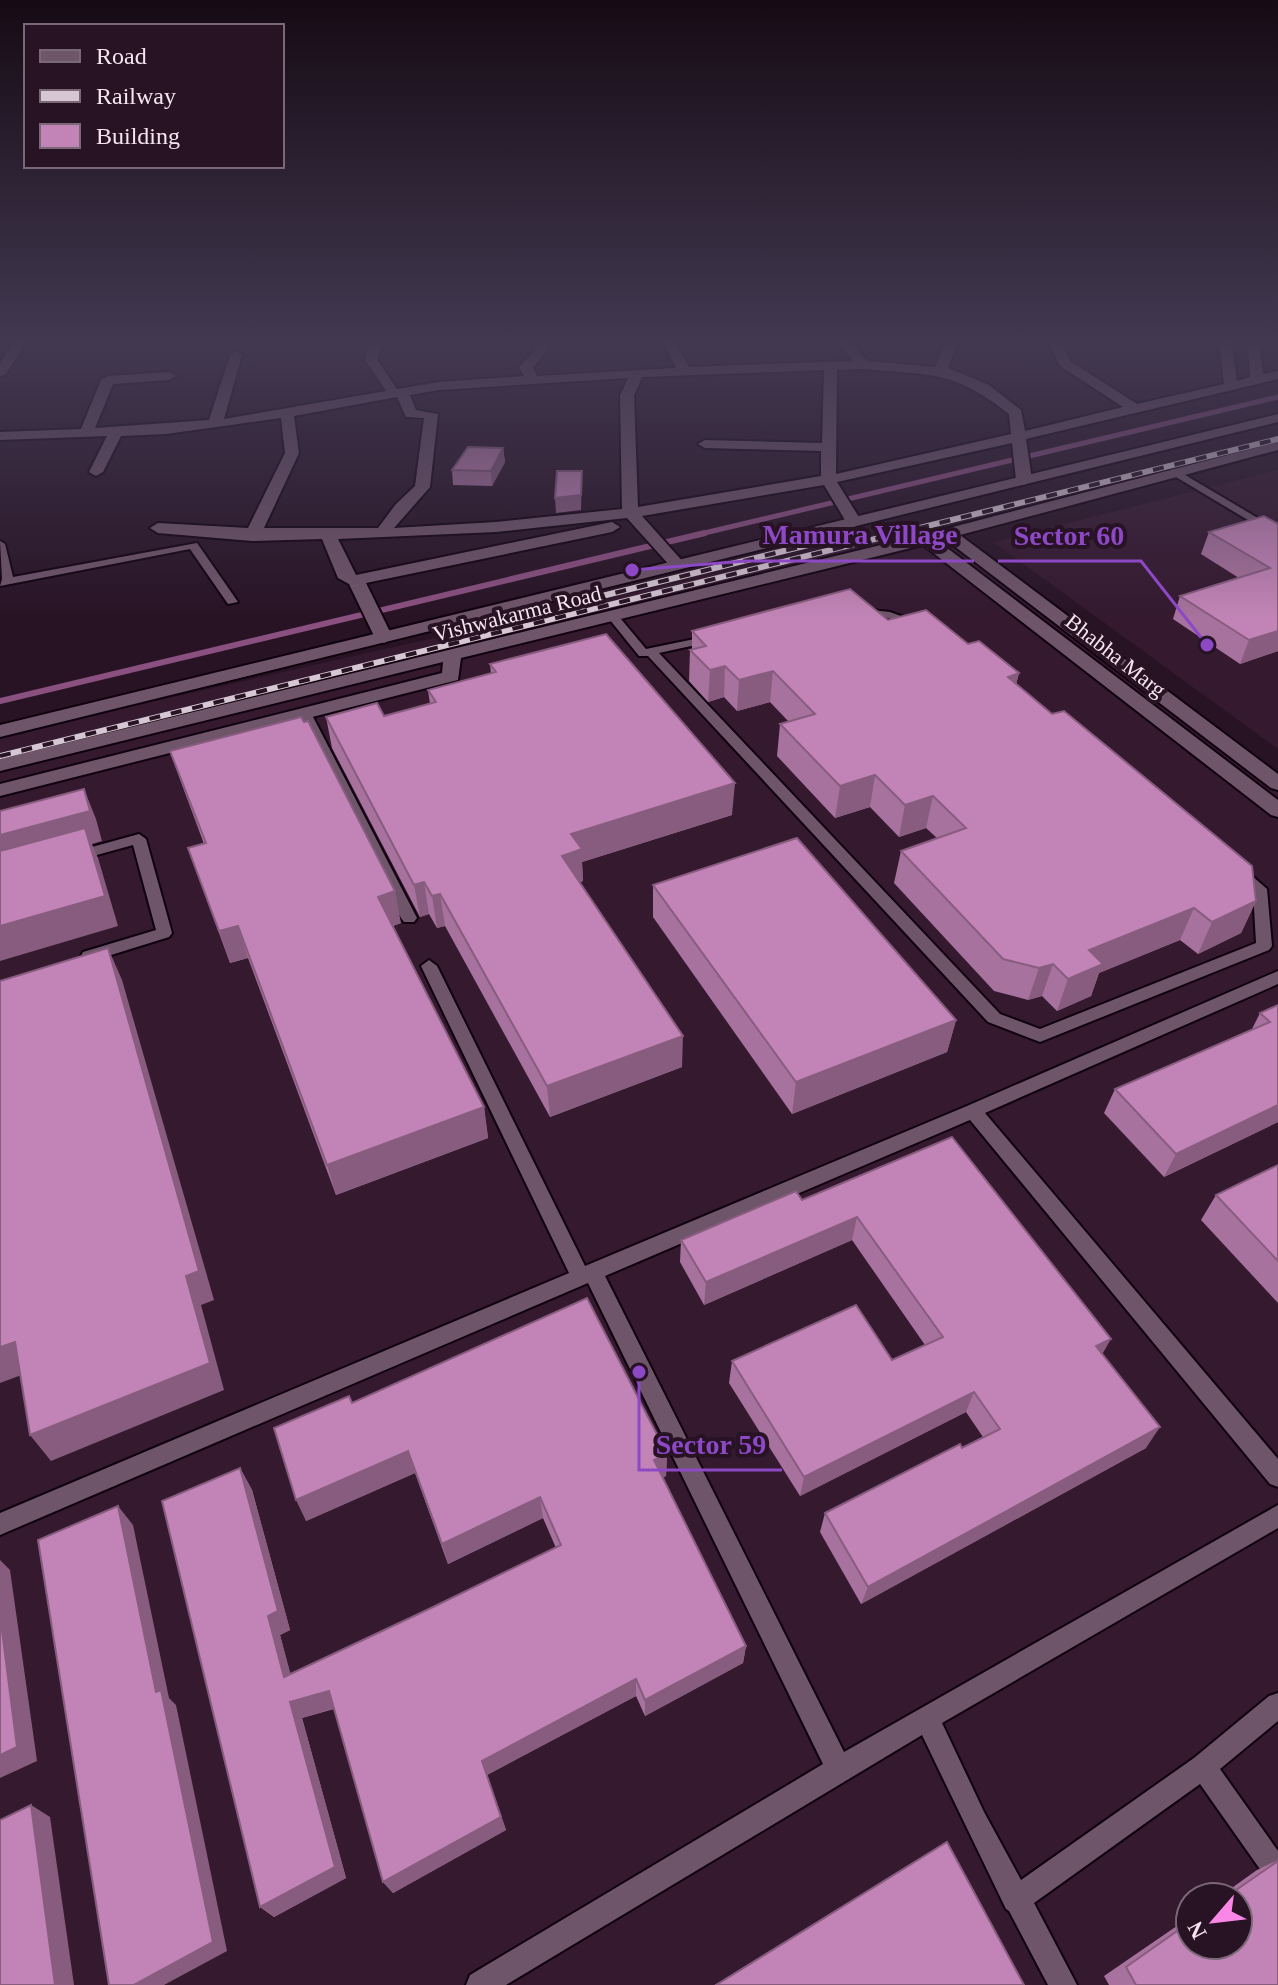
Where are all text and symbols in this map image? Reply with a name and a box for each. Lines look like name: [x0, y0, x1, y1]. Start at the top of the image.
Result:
legend: [24, 24, 284, 168]
text: Road: [96, 43, 147, 69]
text: Railway: [96, 83, 176, 109]
text: Building: [96, 123, 180, 149]
callout: Mamura Village: [746, 509, 974, 561]
callout: Sector 60: [998, 509, 1141, 561]
text: Mamura Village: [762, 519, 958, 550]
text: Sector 60: [1014, 520, 1124, 551]
street label: Vishwakarma Road: [430, 580, 604, 647]
street label: Bhabha Marg: [1061, 609, 1171, 702]
callout: Sector 59: [639, 1418, 782, 1470]
text: Sector 59: [656, 1429, 766, 1460]
north arrow: [1174, 1881, 1254, 1961]
text: N: [1182, 1917, 1212, 1943]

